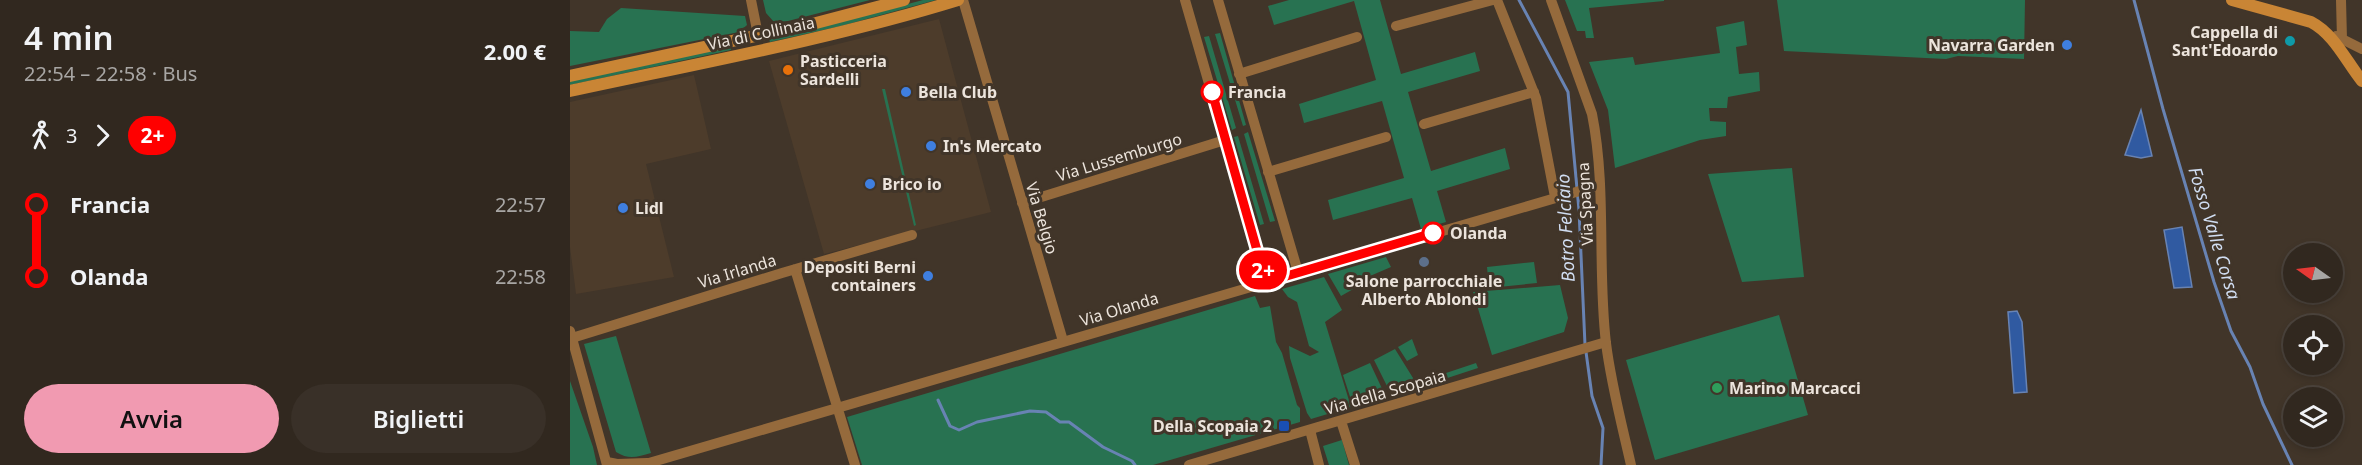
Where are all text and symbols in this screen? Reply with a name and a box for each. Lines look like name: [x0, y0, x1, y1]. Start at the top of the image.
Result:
street label: Via di Collinaia: [705, 11, 817, 55]
text: 4 min: [24, 15, 114, 60]
place label: Cappella di Sant'Edoardo: [2172, 21, 2278, 61]
place label: Navarra Garden: [1928, 34, 2055, 56]
marker: Cappella di Sant'Edoardo: [2283, 34, 2297, 48]
text: 2.00 €: [484, 36, 546, 66]
marker: Navarra Garden: [2060, 38, 2074, 52]
place label: Pasticceria Sardelli: [800, 50, 887, 90]
text: 22:54 – 22:58 · Bus: [24, 60, 197, 87]
marker: Pasticceria Sardelli: [781, 63, 795, 77]
place label: Bella Club: [918, 81, 997, 103]
marker: Francia: [1201, 81, 1223, 103]
place label: Francia: [1228, 81, 1286, 103]
marker: Bella Club: [899, 85, 913, 99]
icon: walk: [24, 119, 57, 152]
icon: forward: [86, 119, 119, 152]
text: 2+: [140, 121, 164, 149]
text: 3: [66, 122, 77, 149]
street label: Via Lussemburgo: [1054, 127, 1184, 187]
place label: In's Mercato: [943, 135, 1042, 157]
marker: In's Mercato: [924, 139, 938, 153]
street label: Via Spagna: [1572, 162, 1598, 246]
water label: Fosso Valle Corsa: [2183, 164, 2247, 302]
place label: Brico io: [882, 173, 942, 195]
water label: Botro Felciaio: [1550, 173, 1580, 283]
marker: Brico io: [863, 177, 877, 191]
street label: Via Belgio: [1021, 179, 1063, 257]
text: Francia: [70, 189, 150, 219]
text: 22:57: [495, 191, 546, 218]
place label: Lidl: [635, 197, 664, 219]
marker: Lidl: [616, 201, 630, 215]
marker: Olanda: [1422, 222, 1444, 244]
place label: Olanda: [1450, 222, 1507, 244]
north arrow: [2283, 243, 2343, 303]
map controls: [2283, 243, 2343, 447]
street label: Via Irlanda: [695, 249, 779, 293]
line badge: 2+: [1236, 250, 1290, 290]
marker: Salone parrocchiale Alberto Ablondi: [1417, 255, 1431, 269]
place label: Depositi Berni containers: [803, 256, 916, 296]
text: 2+: [1251, 256, 1275, 284]
text: Olanda: [70, 261, 149, 291]
text: 22:58: [495, 263, 546, 290]
marker: Depositi Berni containers: [921, 269, 935, 283]
place label: Salone parrocchiale Alberto Ablondi: [1346, 270, 1502, 310]
street label: Via Olanda: [1077, 287, 1161, 331]
button: locate: [2283, 315, 2343, 375]
street label: Via della Scopaia: [1322, 364, 1448, 420]
place label: Marino Marcacci: [1729, 377, 1861, 399]
marker: Marino Marcacci: [1710, 381, 1724, 395]
button: Avvia: [24, 384, 279, 453]
button: Biglietti: [291, 384, 546, 453]
button: layers: [2283, 387, 2343, 447]
place label: Della Scopaia 2: [1153, 415, 1272, 437]
marker: Della Scopaia 2: [1277, 419, 1291, 433]

